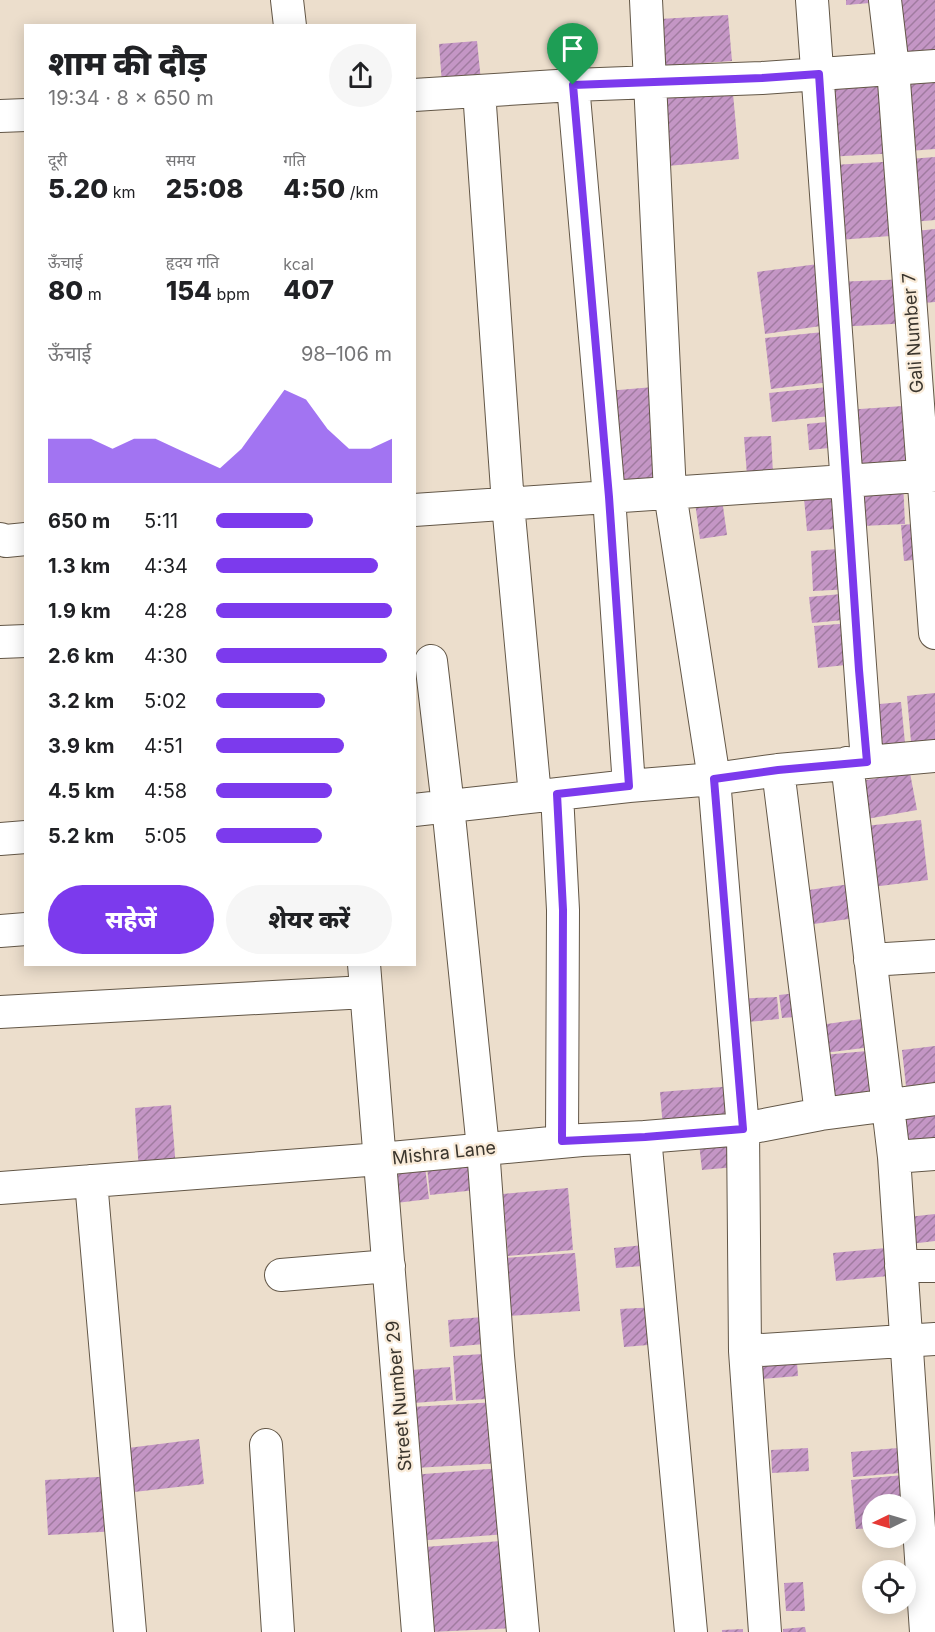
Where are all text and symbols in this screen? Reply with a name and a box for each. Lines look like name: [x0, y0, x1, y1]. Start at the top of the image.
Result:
pin: [547, 23, 598, 85]
icon: arrive: [556, 32, 589, 65]
text: शाम की दौड़: [48, 43, 206, 83]
button: share: [329, 44, 392, 107]
text: 19:34 · 8 × 650 m: [48, 86, 214, 110]
text: दूरी: [48, 150, 67, 170]
text: समय: [166, 150, 195, 170]
text: गति: [283, 150, 306, 170]
text: 5.20: [48, 173, 108, 204]
text: 25:08: [166, 173, 244, 204]
text: 4:50: [283, 173, 345, 204]
text: km: [108, 182, 135, 202]
text: /km: [345, 182, 378, 202]
text: ऊँचाई: [48, 252, 83, 272]
text: हृदय गति: [166, 252, 219, 272]
text: kcal: [283, 254, 314, 274]
street label: Gali Number 7: [898, 272, 927, 394]
text: 407: [283, 274, 334, 305]
text: 80: [48, 275, 83, 306]
text: 154: [166, 275, 212, 306]
text: m: [83, 284, 102, 304]
text: bpm: [212, 284, 250, 304]
text: ऊँचाई: [48, 342, 91, 366]
text: 98–106 m: [301, 342, 392, 366]
text: 650 m: [48, 509, 110, 533]
text: 5:11: [144, 509, 178, 533]
text: 1.3 km: [48, 554, 110, 578]
text: 4:34: [144, 554, 188, 578]
text: 1.9 km: [48, 599, 111, 623]
text: 4:28: [144, 599, 187, 623]
text: 2.6 km: [48, 644, 114, 668]
text: 4:30: [144, 644, 188, 668]
text: 3.2 km: [48, 689, 114, 713]
text: 5:02: [144, 689, 187, 713]
text: 3.9 km: [48, 734, 115, 758]
text: 4:51: [144, 734, 183, 758]
text: 4.5 km: [48, 779, 115, 803]
text: 4:58: [144, 779, 187, 803]
text: 5.2 km: [48, 824, 114, 848]
text: 5:05: [144, 824, 187, 848]
button: सहेजें: [48, 885, 214, 954]
button: शेयर करें: [226, 885, 392, 954]
street label: Mishra Lane: [391, 1137, 497, 1168]
street label: Street Number 29: [381, 1320, 416, 1472]
north arrow: [862, 1494, 916, 1548]
map controls: [862, 1494, 916, 1614]
button: locate: [862, 1560, 916, 1614]

